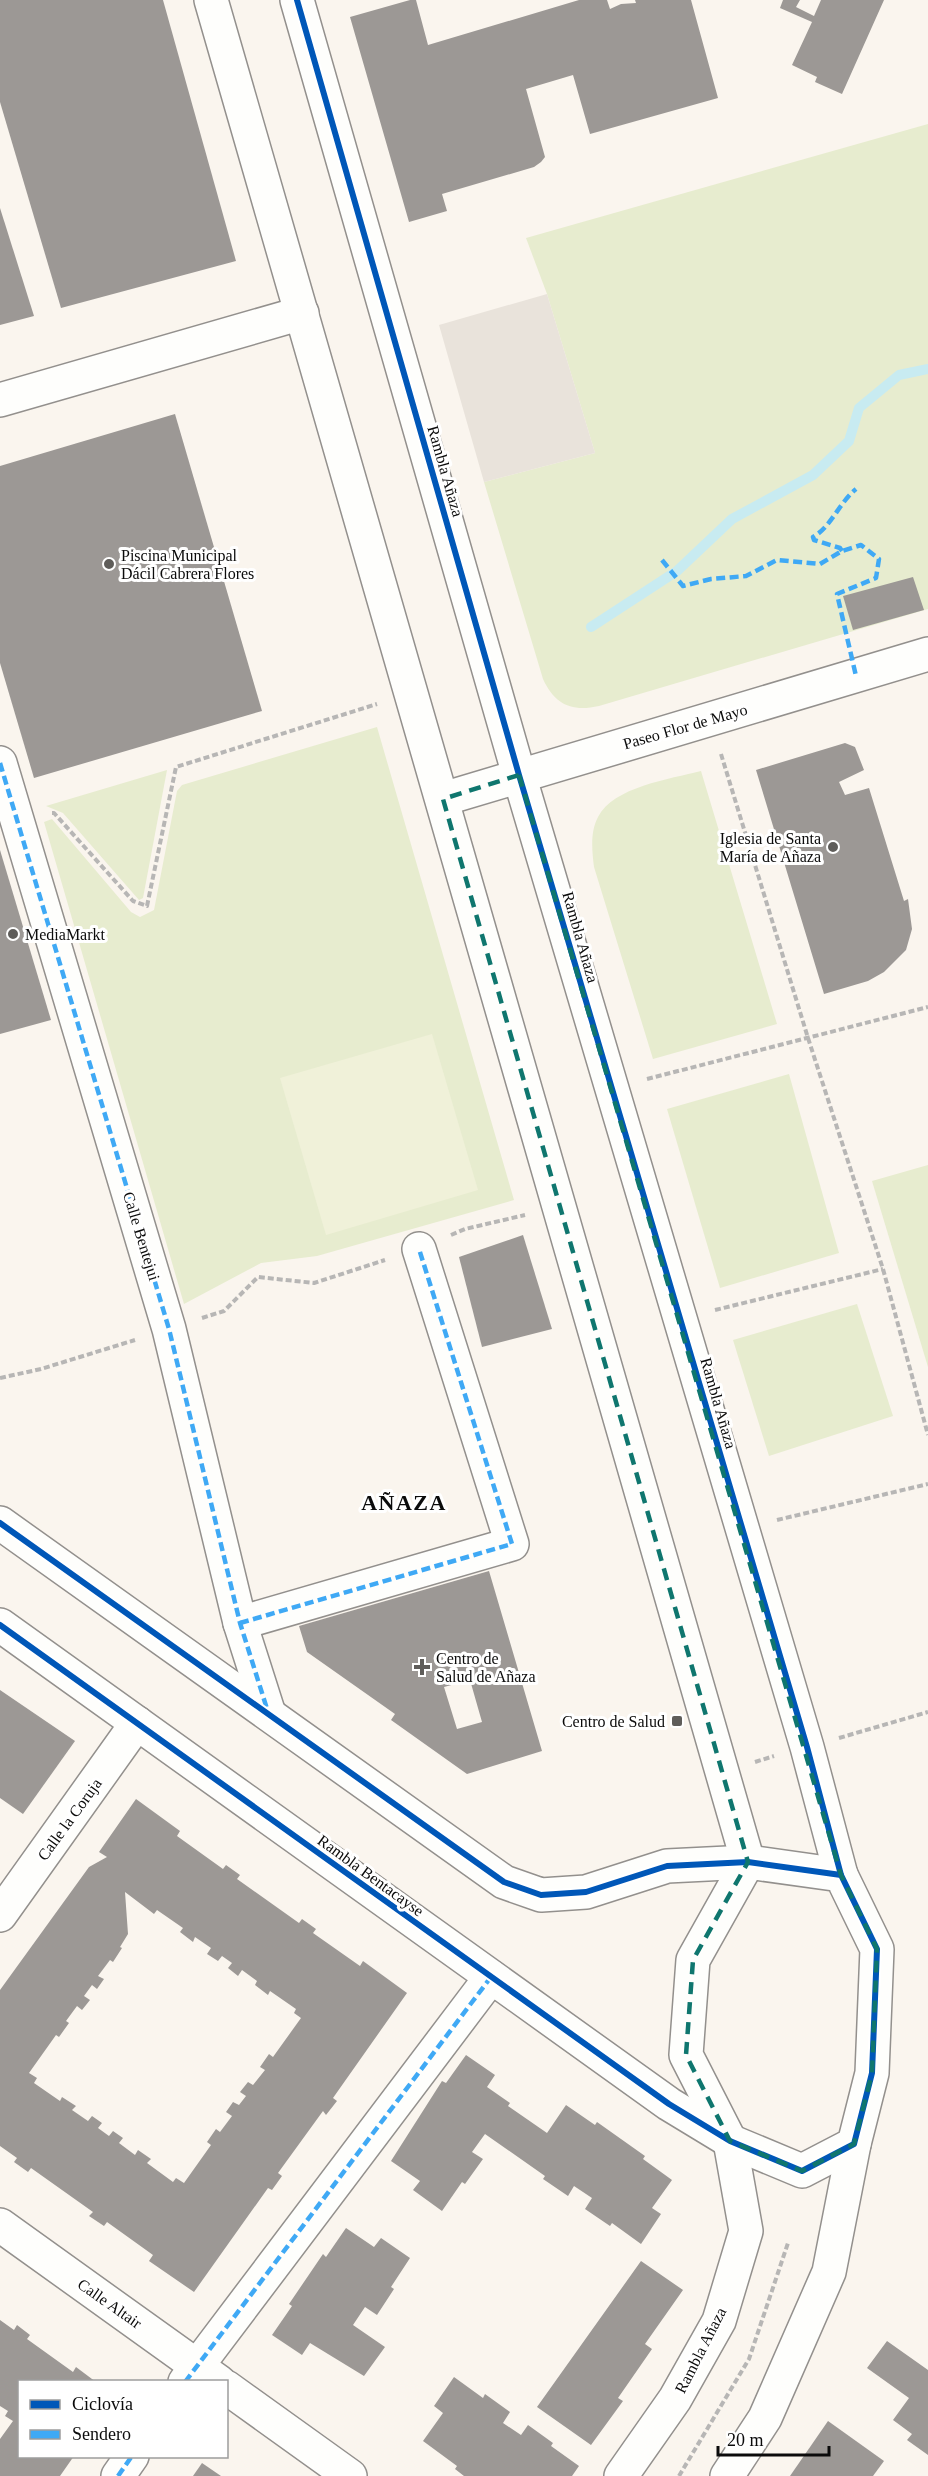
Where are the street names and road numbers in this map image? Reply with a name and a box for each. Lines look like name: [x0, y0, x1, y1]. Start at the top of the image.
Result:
street label: Rambla Añaza: [424, 424, 467, 519]
street label: Paseo Flor de Mayo: [621, 701, 749, 753]
street label: Rambla Añaza: [559, 890, 602, 985]
street label: Calle Bentejui: [119, 1190, 163, 1283]
street label: Rambla Añaza: [697, 1356, 740, 1451]
street label: Calle la Coruja: [34, 1775, 106, 1864]
street label: Rambla Bentacayse: [314, 1831, 427, 1920]
street label: Calle Altair: [74, 2275, 146, 2332]
street label: Rambla Añaza: [672, 2305, 729, 2396]

